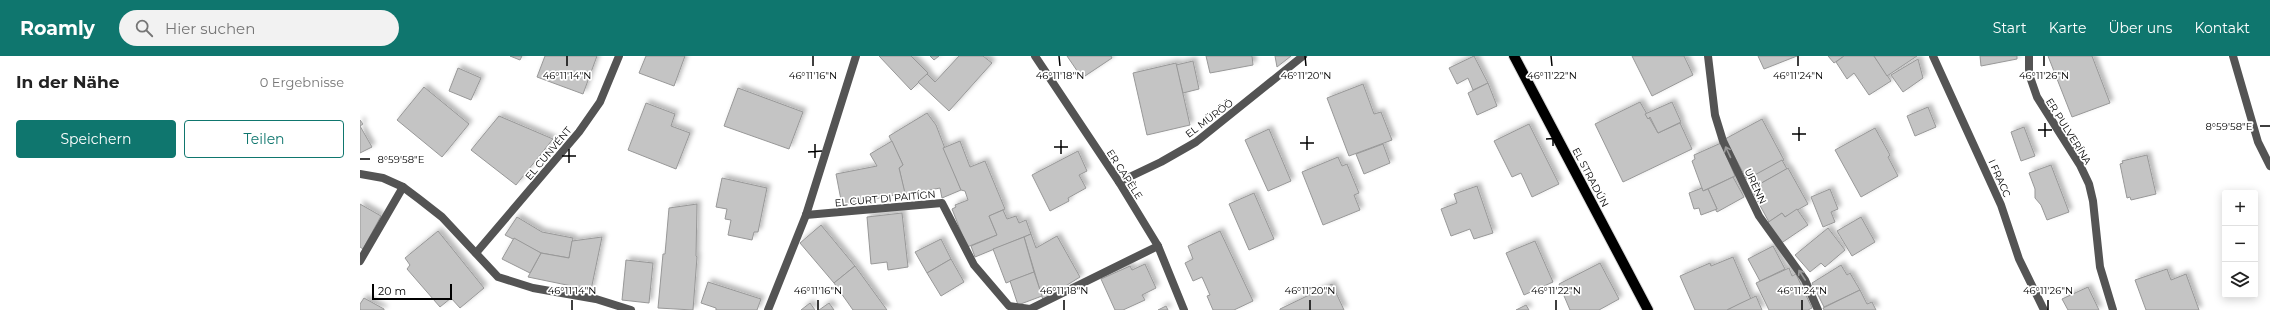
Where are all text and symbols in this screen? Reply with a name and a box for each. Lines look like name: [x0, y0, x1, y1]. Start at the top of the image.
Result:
search box: [119, 10, 399, 46]
text: Roamly: [20, 17, 95, 40]
icon: search: [133, 17, 155, 39]
text: Hier suchen: [165, 19, 255, 38]
text: Start: [1993, 19, 2027, 37]
text: Karte: [2049, 19, 2086, 37]
text: Über uns: [2108, 19, 2172, 37]
text: Kontakt: [2194, 19, 2250, 37]
text: 46°11'14"N: [543, 69, 591, 82]
text: 46°11'16"N: [789, 69, 837, 82]
text: 46°11'18"N: [1036, 69, 1084, 82]
text: 46°11'20"N: [1281, 69, 1331, 82]
text: 46°11'22"N: [1527, 69, 1577, 82]
text: 46°11'24"N: [1773, 69, 1823, 82]
text: 46°11'26"N: [2019, 69, 2069, 82]
text: In der Nähe: [16, 72, 120, 92]
text: 0 Ergebnisse: [260, 74, 344, 90]
street label: EL MÜRÖÖ: [1183, 96, 1236, 141]
street label: ER PULVERÍNA: [2043, 96, 2095, 168]
button: Speichern: [16, 120, 176, 158]
button: Teilen: [184, 120, 344, 158]
text: 8°59'58"E: [2205, 120, 2253, 133]
street label: EL CUNVÉNT: [522, 124, 575, 183]
street label: EL STRADÚN: [1569, 145, 1612, 209]
one-way arrow: [1724, 146, 1731, 158]
street label: ER CAPÈLE: [1104, 147, 1146, 202]
text: 8°59'58"E: [377, 153, 425, 166]
street label: I FRACC: [1985, 157, 2014, 199]
street label: URÈNN: [1742, 166, 1769, 206]
street label: EL CURT DI PAITÍGN: [834, 188, 936, 209]
map controls: [2222, 190, 2258, 298]
button: +: [2222, 190, 2258, 226]
button: −: [2222, 226, 2258, 262]
button: layers: [2222, 262, 2258, 298]
one-way arrow: [1798, 270, 1806, 281]
scale bar: [372, 282, 452, 301]
text: 20 m: [378, 284, 406, 298]
text: 46°11'14"N: [548, 284, 596, 297]
text: 46°11'16"N: [794, 284, 842, 297]
text: 46°11'18"N: [1040, 284, 1088, 297]
text: 46°11'20"N: [1285, 284, 1335, 297]
text: 46°11'22"N: [1531, 284, 1581, 297]
text: 46°11'24"N: [1777, 284, 1827, 297]
text: 46°11'26"N: [2023, 284, 2073, 297]

